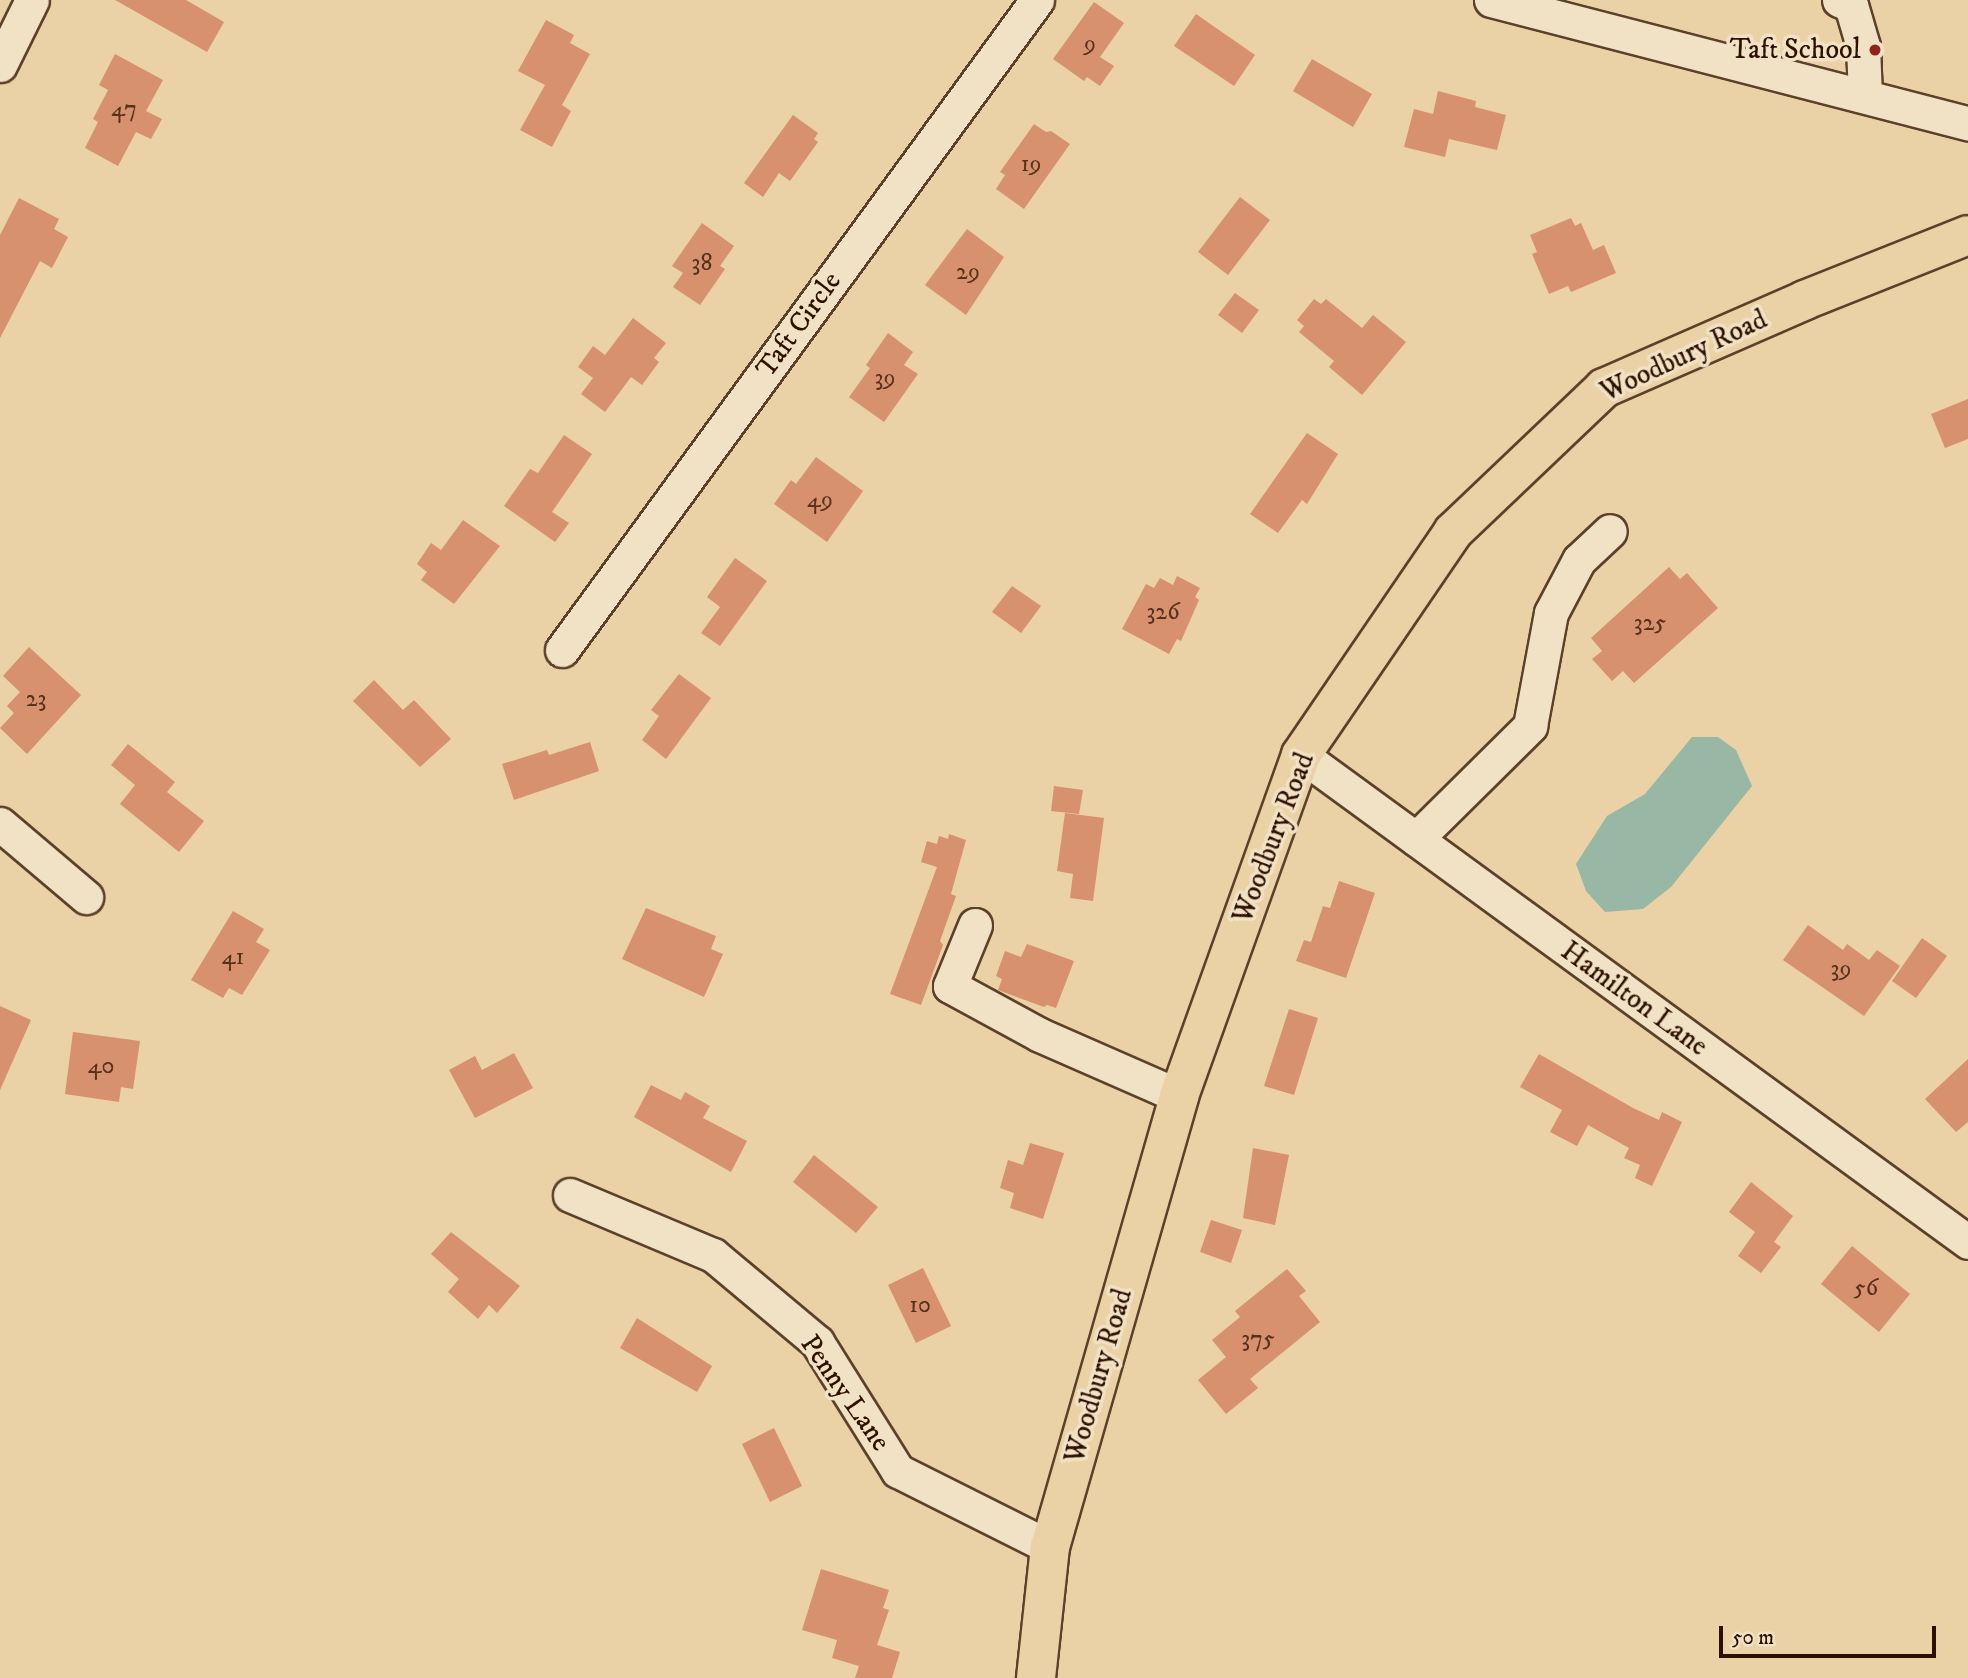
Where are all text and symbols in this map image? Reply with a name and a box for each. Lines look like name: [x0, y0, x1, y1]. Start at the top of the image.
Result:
house number: 9: [1084, 31, 1096, 59]
place label: Taft School: [1730, 33, 1861, 67]
marker: Taft School: [1867, 42, 1883, 58]
house number: 47: [111, 96, 137, 124]
house number: 19: [1021, 151, 1041, 179]
house number: 38: [692, 250, 712, 278]
house number: 29: [956, 259, 980, 287]
street label: Taft Circle: [749, 266, 849, 384]
street label: Woodbury Road: [1595, 303, 1773, 409]
house number: 39: [875, 365, 895, 393]
house number: 49: [807, 487, 833, 515]
house number: 326: [1146, 599, 1180, 627]
house number: 325: [1634, 610, 1666, 638]
house number: 23: [26, 686, 46, 714]
street label: Woodbury Road: [1226, 748, 1322, 928]
street label: Hamilton Lane: [1554, 934, 1714, 1064]
house number: 41: [222, 944, 244, 972]
house number: 39: [1831, 956, 1851, 984]
house number: 40: [88, 1053, 114, 1081]
house number: 56: [1854, 1275, 1878, 1303]
street label: Woodbury Road: [1058, 1285, 1140, 1467]
house number: 10: [909, 1292, 931, 1320]
house number: 375: [1241, 1326, 1275, 1354]
street label: Penny Lane: [793, 1328, 897, 1458]
scale bar: [1723, 1612, 1940, 1656]
text: 50 m: [1732, 1625, 1774, 1651]

